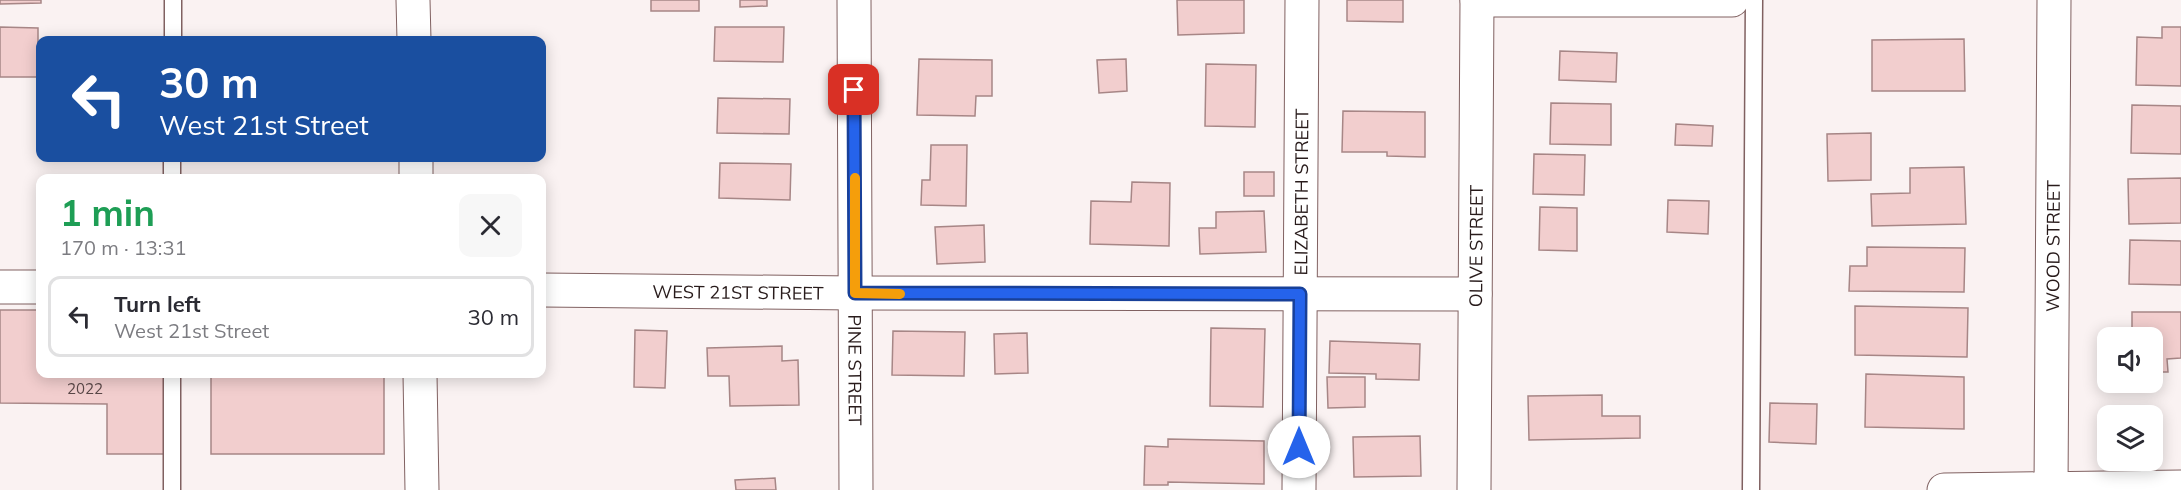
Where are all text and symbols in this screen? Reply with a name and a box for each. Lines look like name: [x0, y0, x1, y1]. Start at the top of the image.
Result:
text: 30 m: [159, 56, 259, 109]
icon: left: [60, 60, 138, 138]
pin: [828, 64, 879, 115]
icon: arrive: [837, 73, 870, 106]
text: West 21st Street: [159, 108, 369, 142]
street label: ELIZABETH STREET: [1289, 108, 1313, 276]
street label: WOOD STREET: [2041, 180, 2064, 312]
street label: OLIVE STREET: [1464, 185, 1487, 307]
text: 1 min: [60, 190, 155, 235]
button: close: [459, 194, 522, 257]
text: 170 m · 13:31: [60, 235, 186, 260]
street label: WEST 21ST STREET: [652, 280, 824, 304]
text: Turn left: [114, 290, 201, 318]
icon: left: [63, 300, 96, 333]
text: 30 m: [468, 303, 519, 331]
street label: PINE STREET: [844, 314, 867, 426]
text: West 21st Street: [114, 318, 269, 343]
map controls: [2097, 327, 2163, 471]
button: sound: [2097, 327, 2163, 393]
house number: 2022: [67, 379, 103, 398]
button: layers: [2097, 405, 2163, 471]
position arrow: [1267, 415, 1331, 479]

